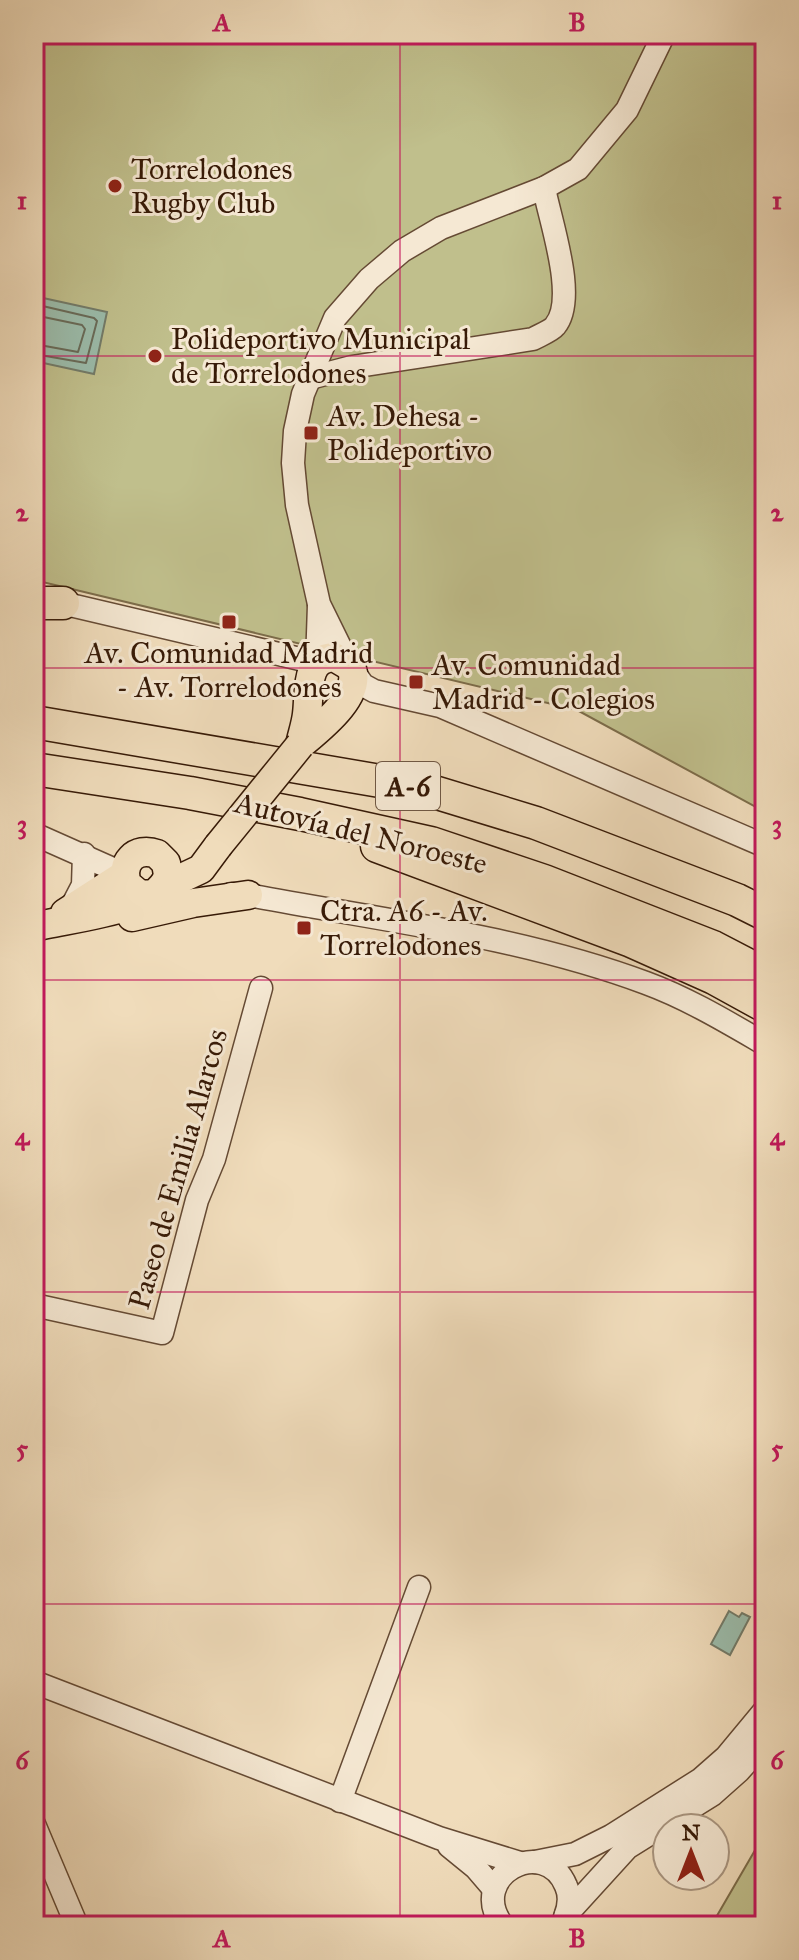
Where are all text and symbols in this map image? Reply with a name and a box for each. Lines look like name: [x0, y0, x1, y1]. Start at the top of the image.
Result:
text: A: [211, 6, 231, 38]
text: B: [568, 6, 586, 38]
place label: Torrelodones Rugby Club: [131, 151, 293, 221]
marker: Torrelodones Rugby Club: [106, 177, 124, 195]
text: 1: [17, 184, 27, 216]
text: 1: [772, 184, 782, 216]
place label: Polideportivo Municipal de Torrelodones: [171, 321, 471, 391]
marker: Polideportivo Municipal de Torrelodones: [146, 347, 164, 365]
place label: Av. Dehesa - Polideportivo: [325, 398, 492, 468]
marker: Av. Dehesa - Polideportivo: [302, 424, 320, 442]
text: 2: [16, 496, 30, 528]
text: 2: [771, 496, 785, 528]
marker: Av. Comunidad Madrid - Av. Torrelodones: [220, 613, 238, 631]
place label: Av. Comunidad Madrid - Av. Torrelodones: [83, 635, 373, 705]
place label: Av. Comunidad Madrid - Colegios: [430, 647, 655, 717]
marker: Av. Comunidad Madrid - Colegios: [407, 673, 425, 691]
road number: A-6: [376, 762, 440, 810]
street label: Autovía del Noroeste: [229, 784, 491, 882]
text: 3: [17, 808, 27, 840]
text: 3: [772, 808, 782, 840]
place label: Ctra. A6 - Av. Torrelodones: [320, 893, 488, 963]
marker: Ctra. A6 - Av. Torrelodones: [295, 919, 313, 937]
street label: Paseo de Emilia Alarcos: [121, 1025, 235, 1313]
text: 4: [15, 1120, 31, 1152]
text: 4: [770, 1120, 786, 1152]
text: 5: [16, 1432, 29, 1464]
text: 5: [771, 1432, 784, 1464]
text: 6: [15, 1744, 30, 1776]
text: 6: [770, 1744, 785, 1776]
north arrow: [651, 1812, 731, 1892]
text: N: [682, 1819, 701, 1846]
text: A: [211, 1922, 231, 1954]
text: B: [568, 1922, 586, 1954]

